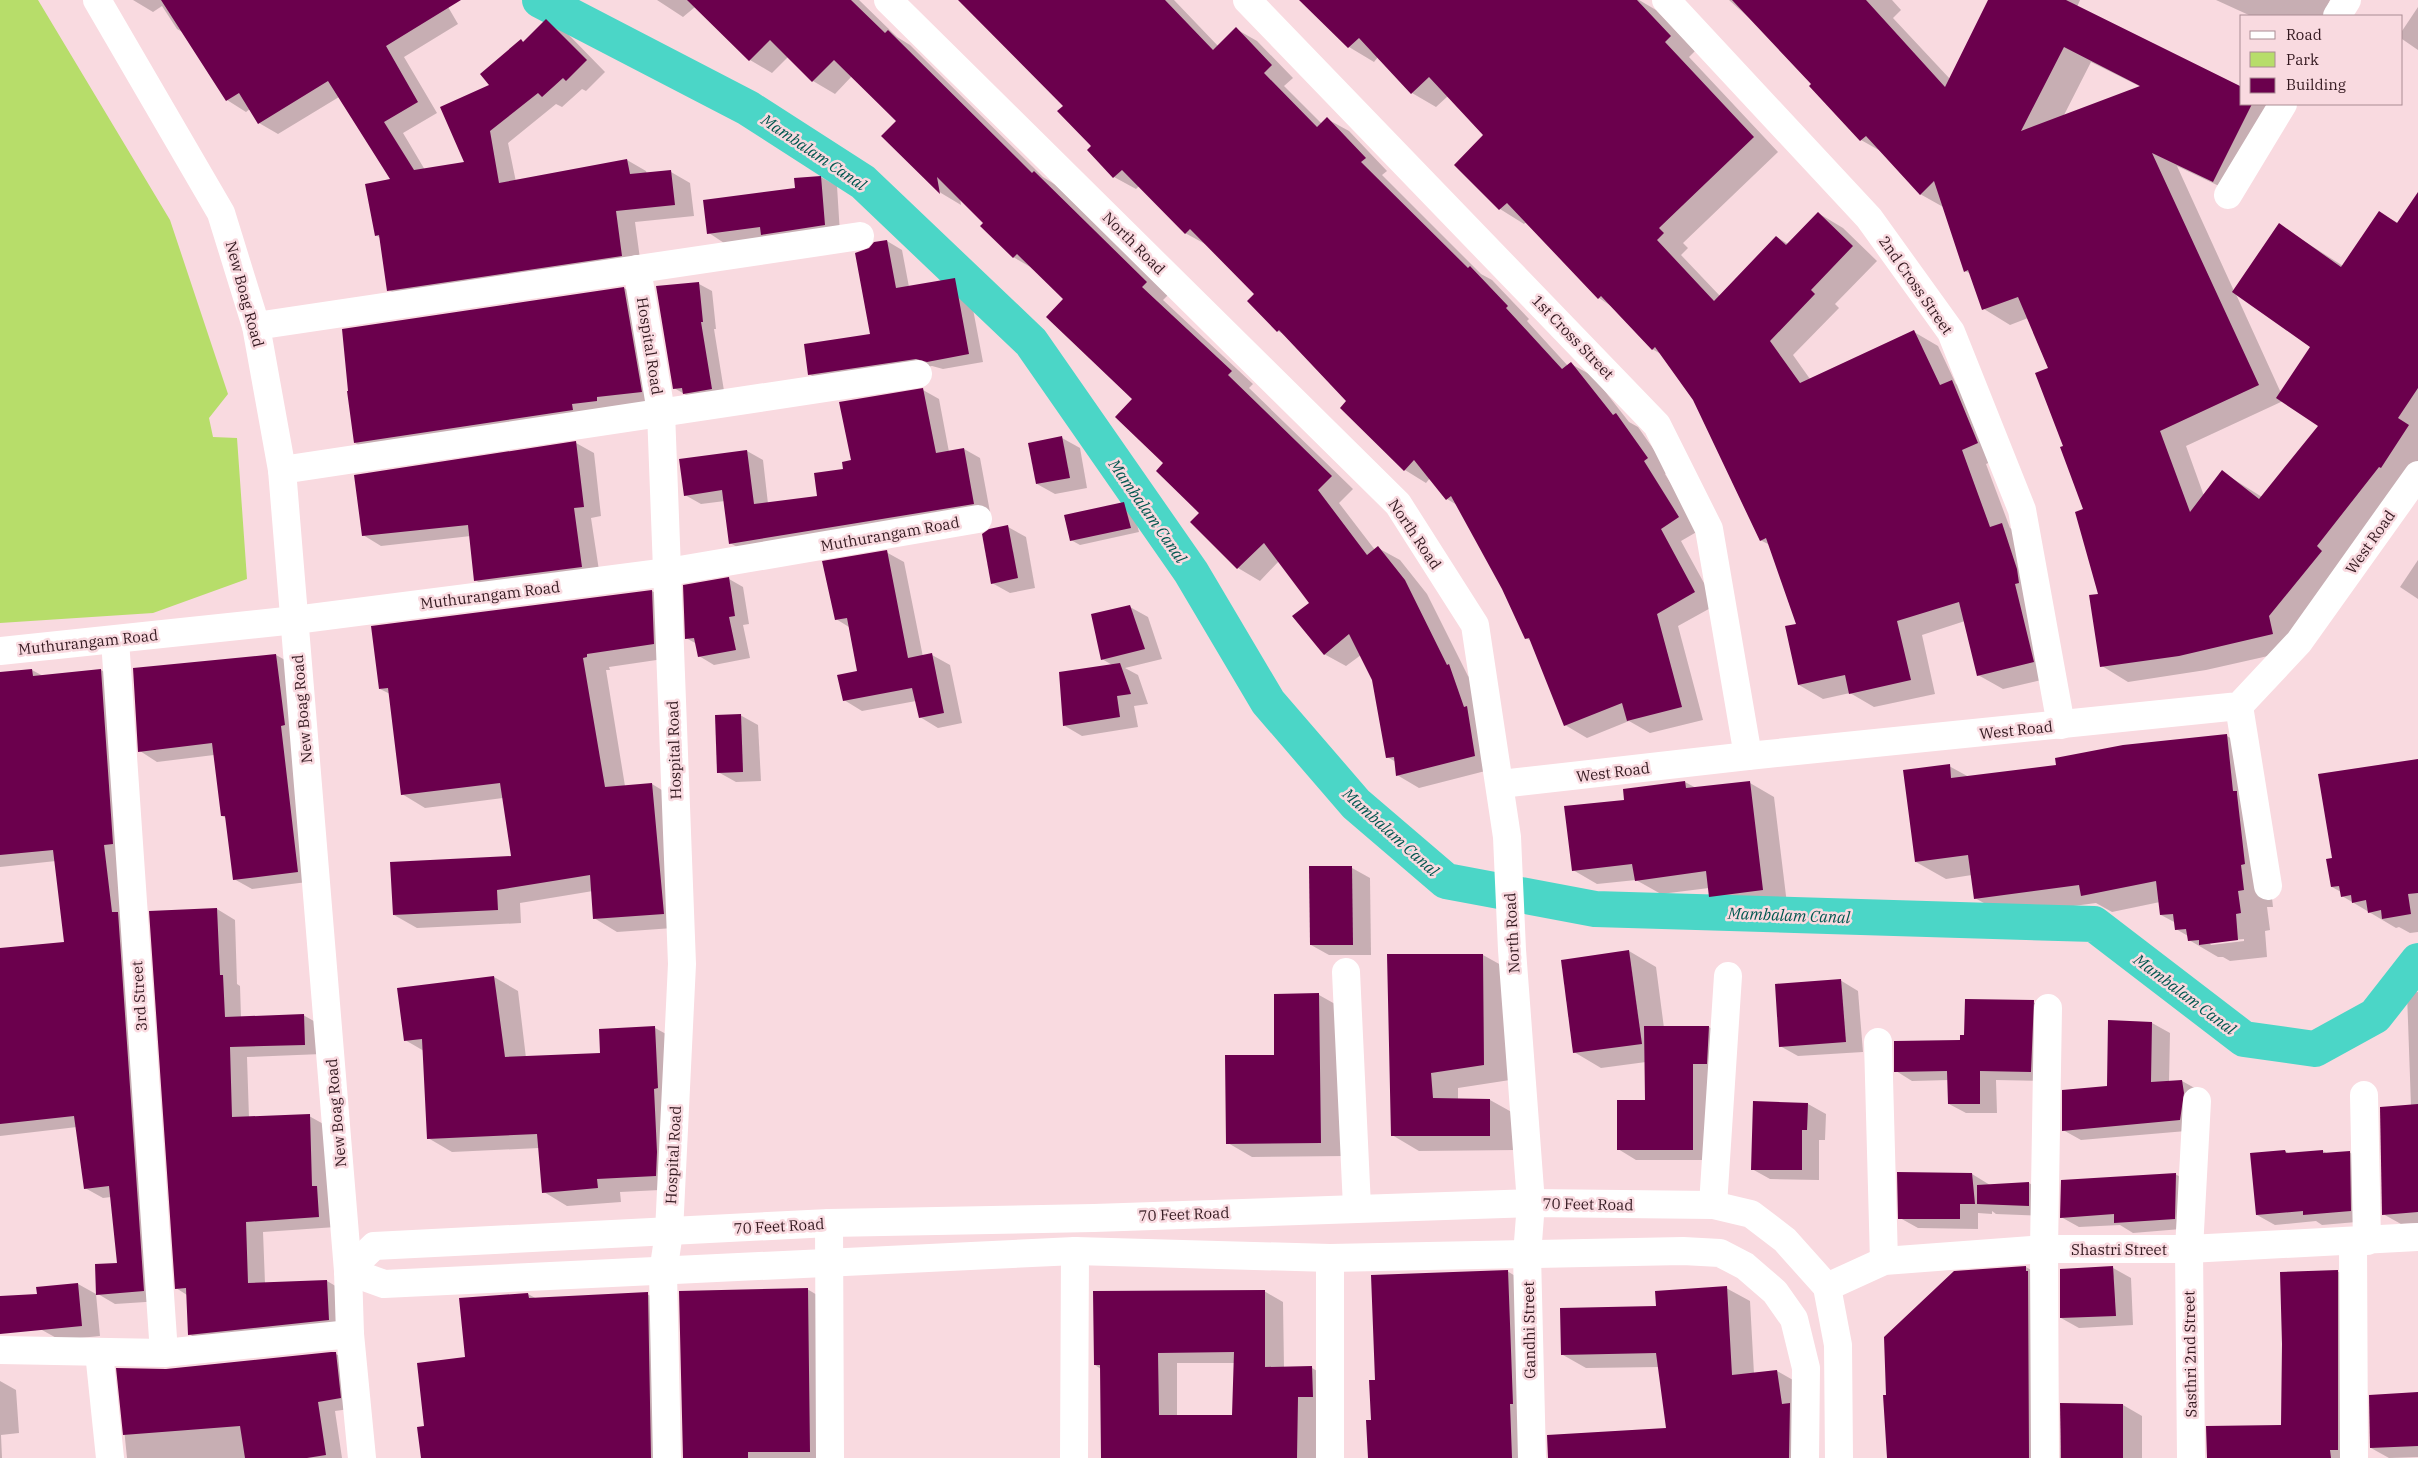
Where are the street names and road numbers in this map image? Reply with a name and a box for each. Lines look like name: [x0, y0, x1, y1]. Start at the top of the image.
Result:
street label: North Road: [1099, 208, 1169, 278]
street label: 2nd Cross Street: [1875, 232, 1957, 338]
street label: New Boag Road: [222, 239, 268, 349]
street label: 1st Cross Street: [1528, 291, 1618, 383]
street label: Hospital Road: [633, 296, 667, 396]
street label: North Road: [1385, 495, 1445, 573]
street label: West Road: [2341, 506, 2399, 578]
street label: Muthurangam Road: [819, 512, 961, 556]
street label: Muthurangam Road: [419, 577, 561, 613]
street label: Muthurangam Road: [17, 625, 159, 659]
street label: New Boag Road: [288, 654, 316, 764]
street label: Hospital Road: [663, 700, 685, 800]
street label: West Road: [1978, 717, 2054, 743]
street label: West Road: [1575, 758, 1651, 786]
street label: North Road: [1500, 892, 1524, 974]
street label: 3rd Street: [127, 960, 151, 1032]
street label: New Boag Road: [322, 1058, 350, 1168]
street label: Hospital Road: [661, 1105, 685, 1205]
street label: 70 Feet Road: [1542, 1194, 1634, 1214]
street label: 70 Feet Road: [1138, 1203, 1230, 1225]
street label: 70 Feet Road: [733, 1214, 825, 1238]
street label: Shastri Street: [2071, 1240, 2167, 1259]
street label: Gandhi Street: [1519, 1281, 1539, 1379]
street label: Sasthri 2nd Street: [2179, 1290, 2201, 1418]

